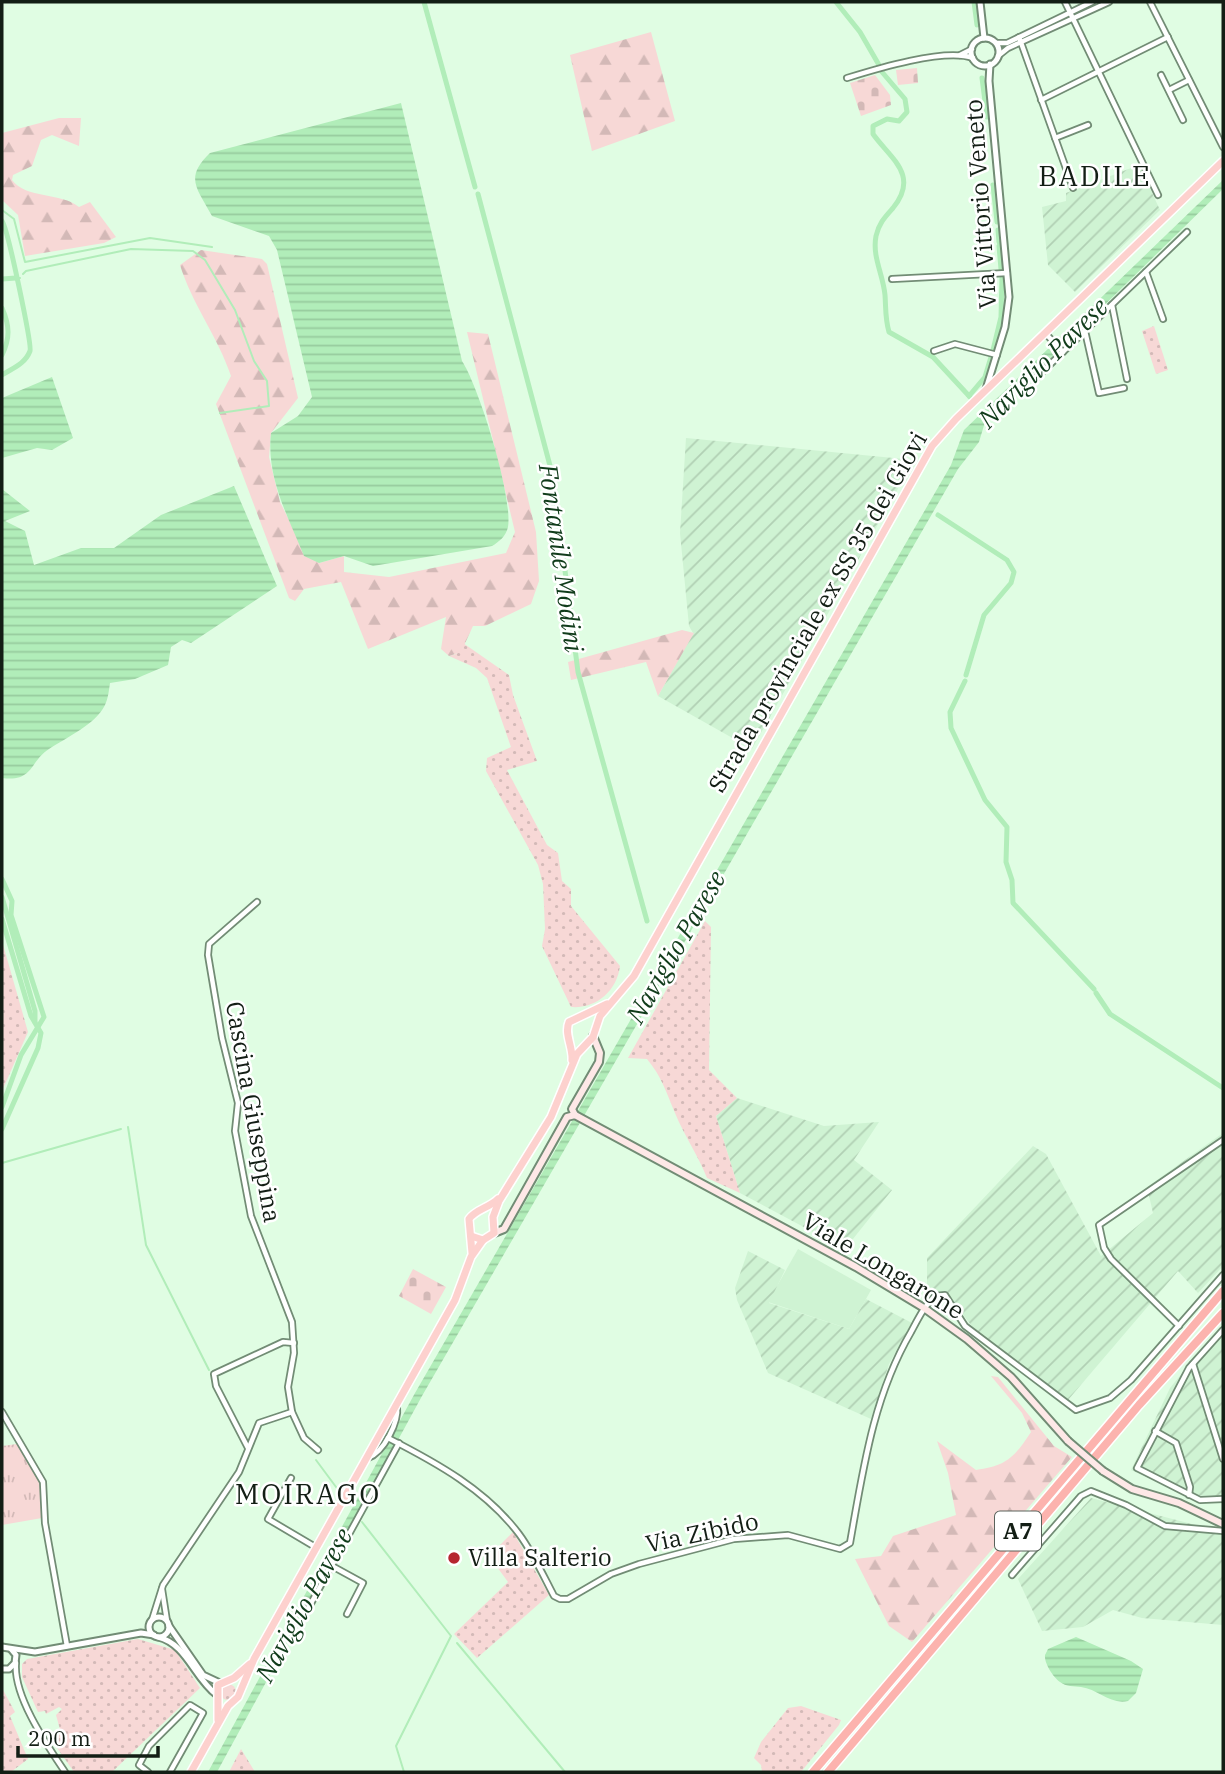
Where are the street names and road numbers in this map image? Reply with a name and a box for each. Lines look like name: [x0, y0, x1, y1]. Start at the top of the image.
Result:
street label: Via Vittorio Veneto: [957, 98, 1003, 310]
street label: Strada provinciale ex SS 35 dei Giovi: [700, 425, 934, 798]
street label: Cascina Giuseppina: [219, 999, 289, 1225]
street label: Viale Longarone: [797, 1204, 970, 1326]
street label: Via Zibido: [642, 1504, 761, 1560]
road number: A7: [995, 1512, 1041, 1550]

